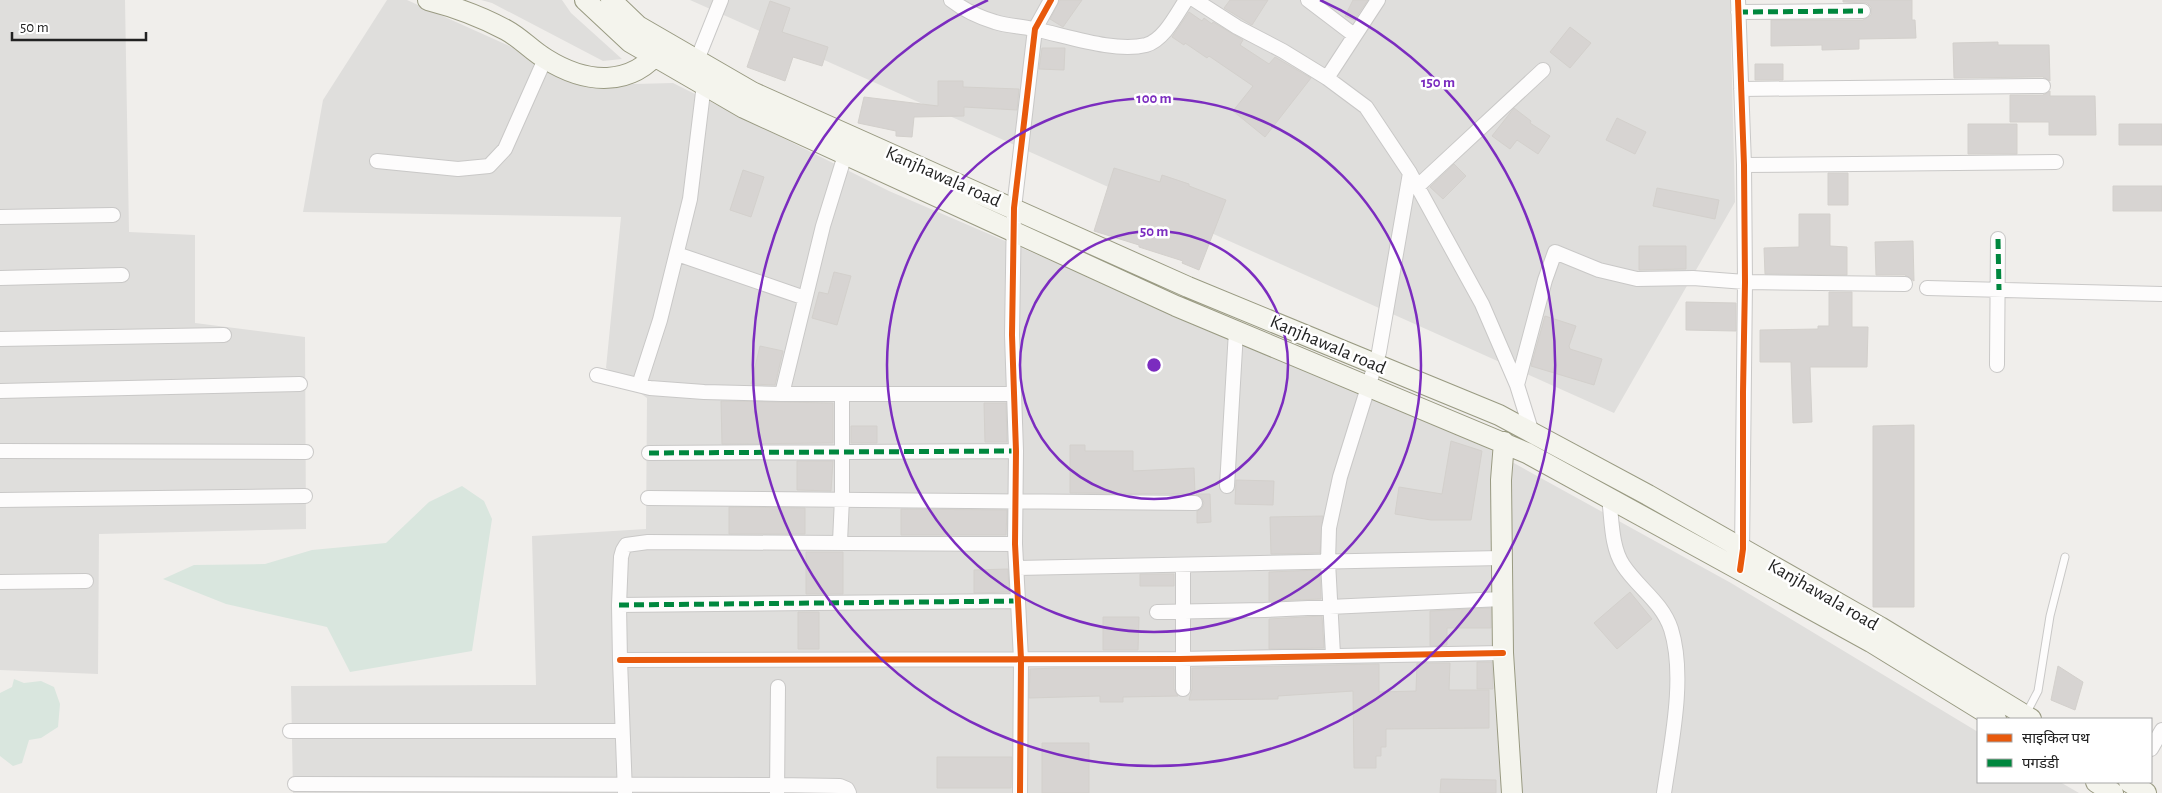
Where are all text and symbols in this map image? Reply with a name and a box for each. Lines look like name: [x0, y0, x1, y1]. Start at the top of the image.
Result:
scale bar: [12, 10, 146, 42]
text: 50 m: [20, 20, 49, 35]
text: 150 m: [1421, 75, 1455, 90]
text: 100 m: [1136, 91, 1172, 106]
street label: Kanjhawala road: [883, 143, 1004, 211]
text: 50 m: [1140, 224, 1168, 239]
street label: Kanjhawala road: [1267, 312, 1389, 378]
centre of rings: [1145, 356, 1163, 374]
street label: Kanjhawala road: [1765, 556, 1882, 634]
legend: [1977, 718, 2152, 783]
text: साइकिल पथ: [2022, 730, 2090, 746]
text: पगडंडी: [2022, 755, 2060, 771]

